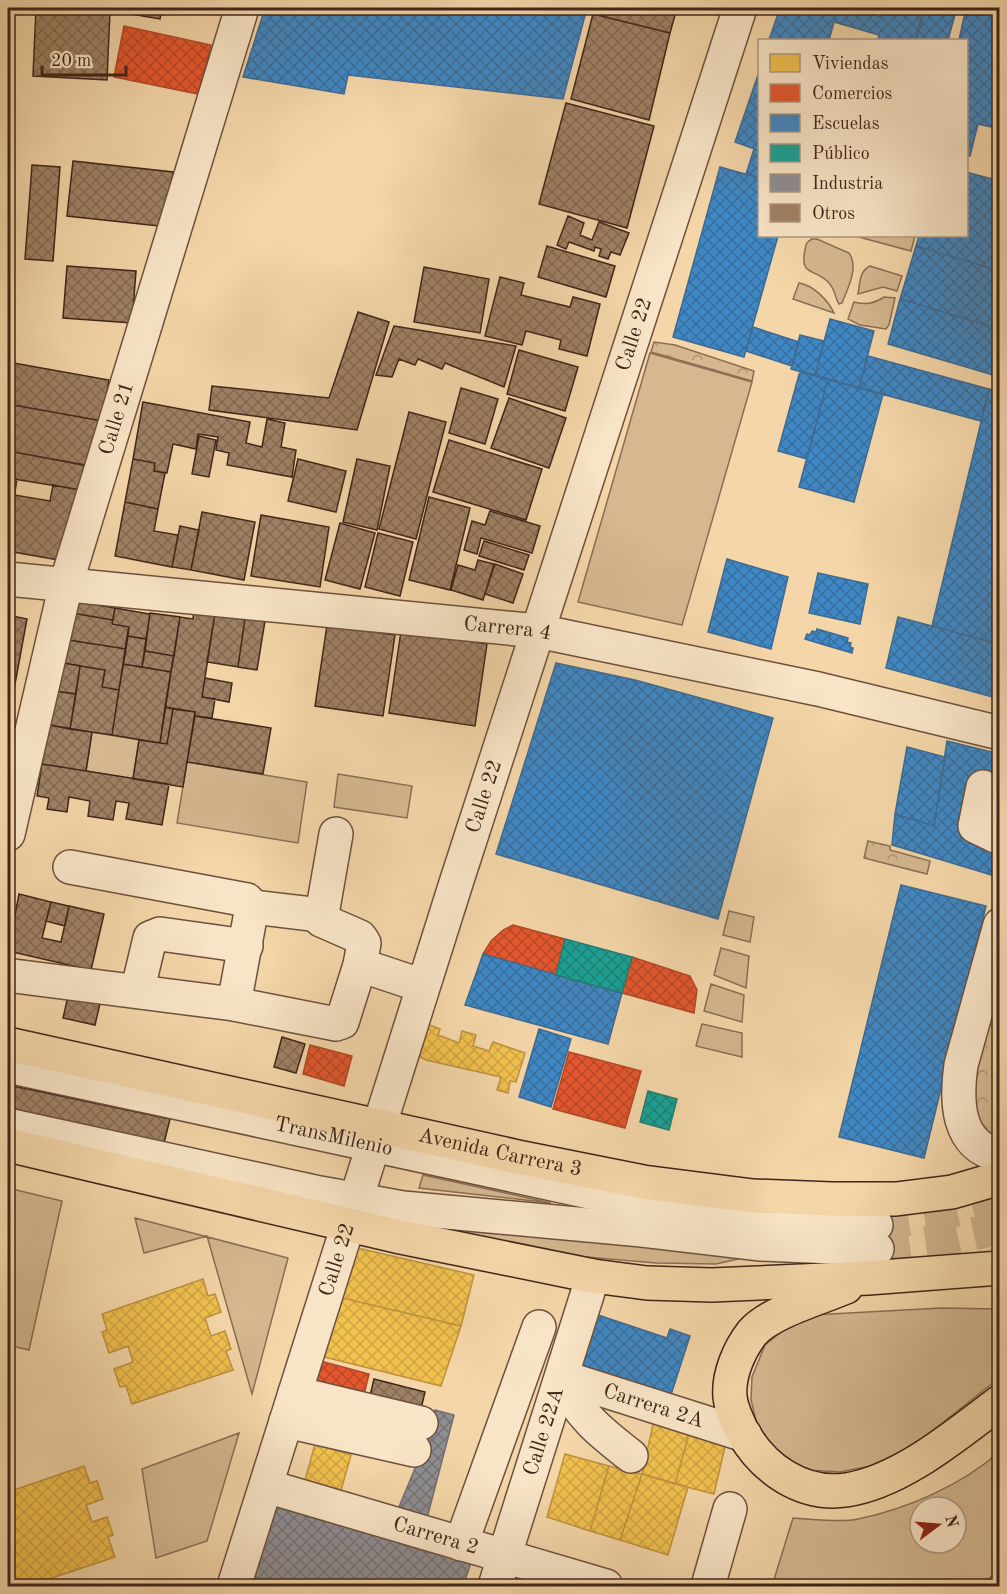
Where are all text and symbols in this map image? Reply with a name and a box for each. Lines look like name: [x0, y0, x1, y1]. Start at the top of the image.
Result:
scale bar: [42, 39, 126, 77]
legend: [758, 39, 968, 237]
text: 20 m: [51, 52, 91, 70]
text: Viviendas: [812, 55, 889, 73]
text: Comercios: [812, 85, 893, 103]
text: Escuelas: [812, 115, 880, 133]
text: Público: [812, 145, 870, 163]
text: Industria: [812, 175, 883, 193]
text: Otros: [812, 205, 855, 223]
street label: Calle 22: [612, 295, 656, 374]
street label: Calle 21: [96, 379, 138, 457]
street label: Carrera 4: [463, 613, 554, 644]
street label: Calle 22: [462, 757, 506, 836]
street label: TransMilenio: [272, 1113, 395, 1160]
street label: Avenida Carrera 3: [416, 1125, 584, 1180]
street label: Calle 22: [316, 1221, 358, 1299]
street label: Carrera 2A: [601, 1380, 706, 1432]
street label: Calle 22A: [520, 1385, 568, 1478]
north arrow: [908, 1495, 968, 1555]
street label: Carrera 2: [390, 1513, 481, 1558]
text: N: [941, 1513, 960, 1530]

